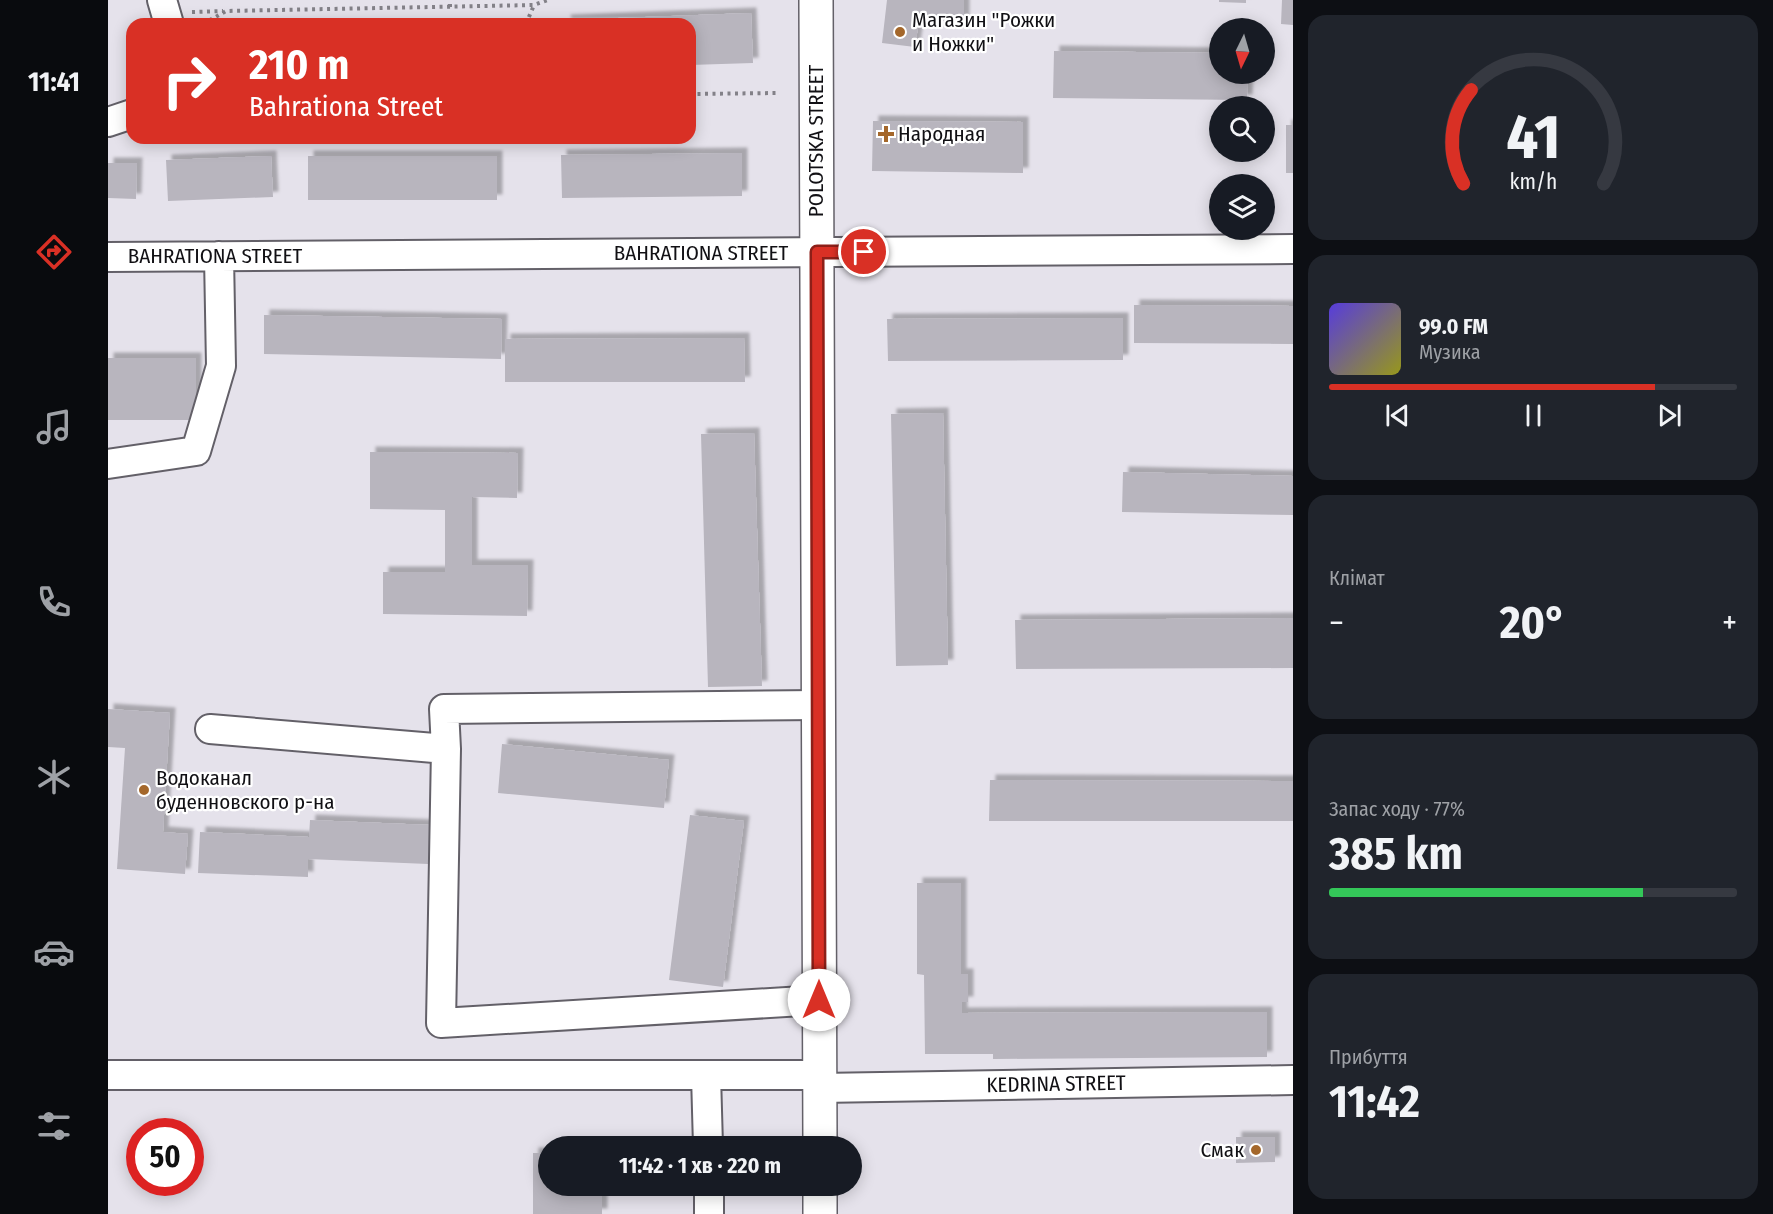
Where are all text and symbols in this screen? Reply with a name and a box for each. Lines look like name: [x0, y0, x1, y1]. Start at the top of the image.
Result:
place label: Магазин "Рожки и Ножки": [912, 7, 1055, 57]
north arrow: [1209, 18, 1275, 84]
map controls: [1209, 18, 1275, 240]
marker: Магазин "Рожки и Ножки": [893, 25, 907, 39]
text: 210 m: [249, 40, 349, 90]
icon: right: [150, 42, 228, 120]
street label: POLOTSKA STREET: [803, 65, 829, 217]
text: 11:41: [28, 66, 80, 98]
text: Bahrationa Street: [249, 91, 443, 123]
button: search: [1209, 96, 1275, 162]
text: 41: [1506, 101, 1560, 176]
place label: Народная: [898, 121, 986, 147]
marker: Народная: [879, 127, 893, 141]
text: km/h: [1509, 170, 1557, 196]
button: layers: [1209, 174, 1275, 240]
pin: [838, 226, 889, 277]
icon: directions: [33, 231, 75, 273]
icon: arrive: [847, 235, 880, 268]
street label: BAHRATIONA STREET: [614, 240, 788, 266]
street label: BAHRATIONA STREET: [128, 243, 302, 269]
text: 99.0 FM: [1419, 313, 1488, 340]
text: Музика: [1419, 340, 1481, 364]
icon: previous: [1381, 399, 1414, 432]
icon: pause: [1517, 399, 1550, 432]
icon: next: [1653, 399, 1686, 432]
icon: music: [33, 406, 75, 448]
text: Клімат: [1329, 566, 1385, 590]
icon: phone: [33, 581, 75, 623]
text: 20°: [1500, 596, 1566, 650]
text: −: [1329, 603, 1344, 643]
text: +: [1722, 603, 1737, 643]
icon: climate: [33, 756, 75, 798]
place label: Водоканал буденновского р-на: [156, 765, 334, 815]
marker: Водоканал буденновского р-на: [137, 783, 151, 797]
text: Запас ходу · 77%: [1329, 797, 1465, 821]
text: 385 km: [1329, 827, 1463, 881]
icon: car: [33, 931, 75, 973]
position arrow: [787, 968, 851, 1032]
text: Прибуття: [1329, 1045, 1408, 1069]
street label: KEDRINA STREET: [986, 1070, 1126, 1098]
text: 11:42: [1329, 1075, 1420, 1129]
icon: filters: [33, 1105, 75, 1147]
speed limit sign: 50: [126, 1118, 204, 1196]
place label: Смак: [1200, 1137, 1244, 1163]
marker: Смак: [1249, 1143, 1263, 1157]
text: 11:42 · 1 хв · 220 m: [619, 1152, 781, 1179]

